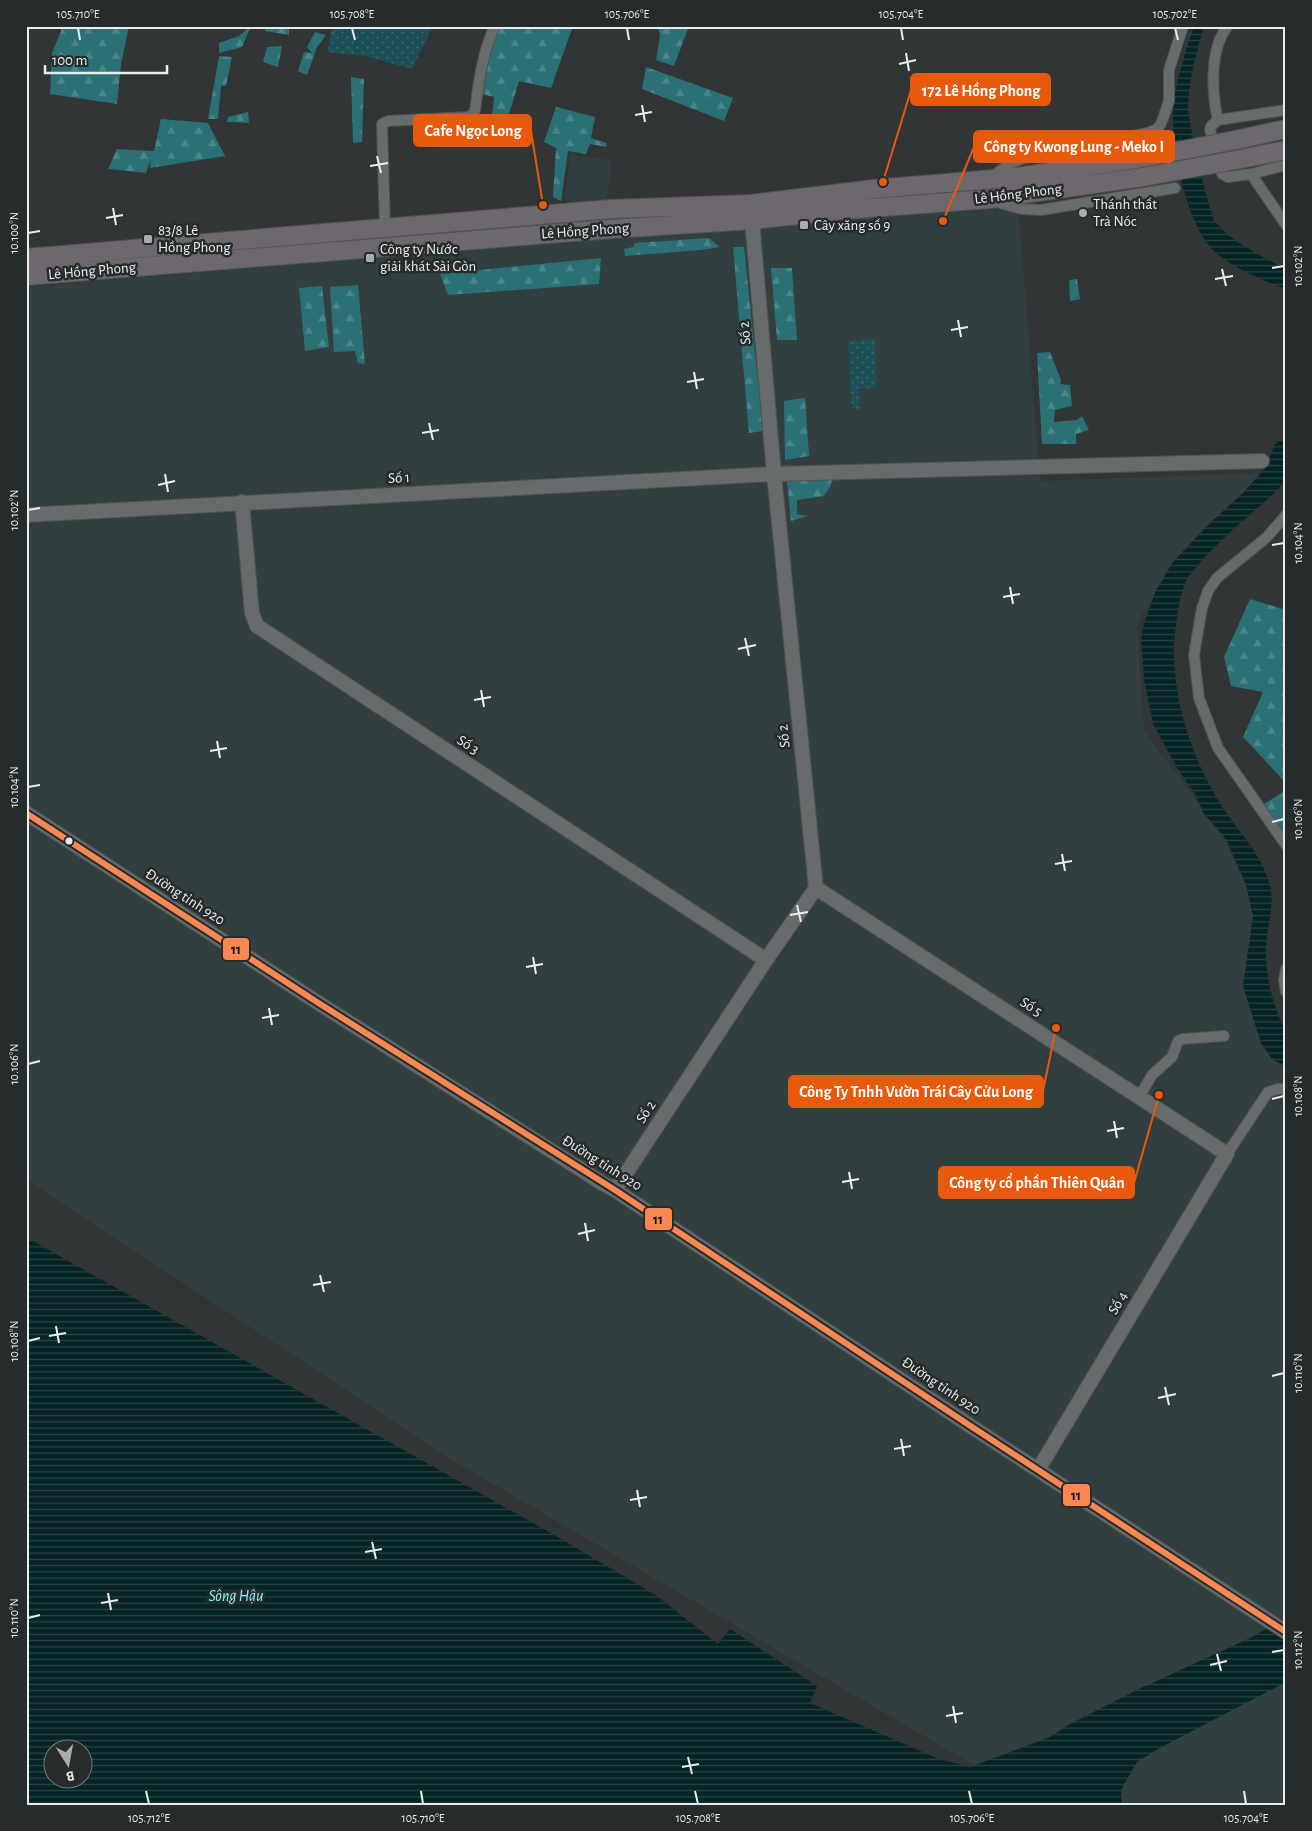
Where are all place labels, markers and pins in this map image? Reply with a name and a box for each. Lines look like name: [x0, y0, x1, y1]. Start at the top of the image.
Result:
callout: 172 Lê Hồng Phong: [911, 74, 1050, 105]
callout: Cafe Ngọc Long: [414, 115, 531, 146]
callout: Công ty Kwong Lung - Meko I: [974, 131, 1174, 162]
place label: Thánh thất Trà Nóc: [1093, 197, 1157, 229]
marker: Thánh thất Trà Nóc: [1077, 207, 1089, 219]
place label: Cây xăng số 9: [814, 218, 890, 233]
marker: Cây xăng số 9: [798, 219, 810, 231]
place label: 83/8 Lê Hồng Phong: [158, 223, 231, 255]
marker: 83/8 Lê Hồng Phong: [142, 233, 154, 245]
place label: Công ty Nước giải khát Sài Gòn: [380, 242, 476, 274]
marker: Công ty Nước giải khát Sài Gòn: [364, 252, 376, 264]
unlabelled marker: [64, 836, 74, 846]
callout: Công Ty Tnhh Vườn Trái Cây Cửu Long: [789, 1076, 1043, 1107]
callout: Công ty cổ phần Thiên Quân: [939, 1167, 1134, 1198]

